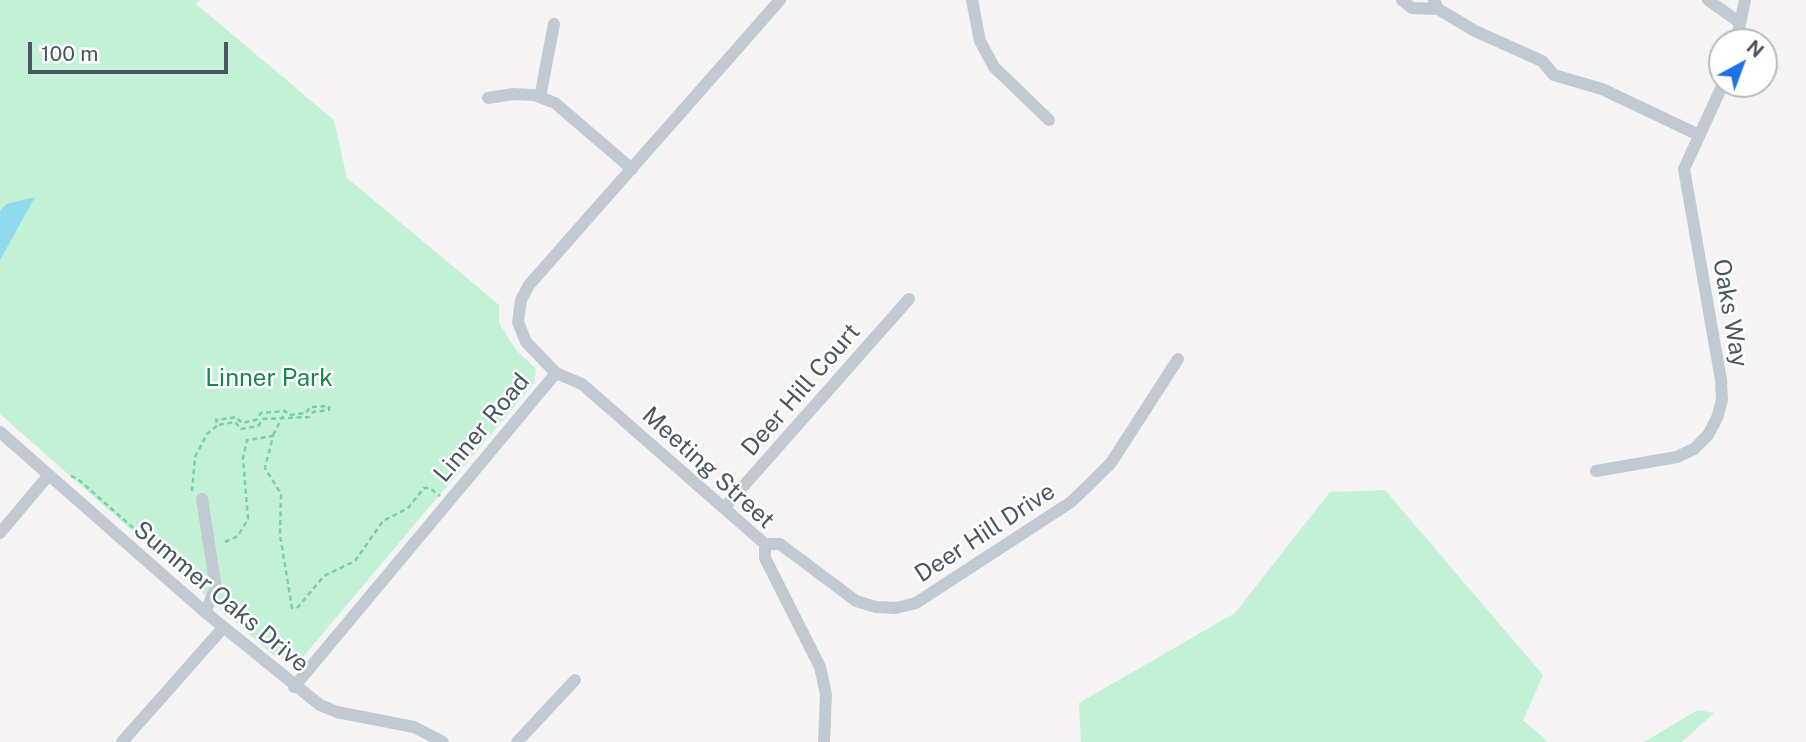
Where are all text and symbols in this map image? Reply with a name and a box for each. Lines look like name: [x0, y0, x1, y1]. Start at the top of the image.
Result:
scale bar: [32, 28, 231, 72]
north arrow: [1708, 28, 1778, 98]
text: N: [1743, 35, 1768, 62]
text: 100 m: [41, 41, 98, 66]
street label: Oaks Way: [1706, 257, 1754, 369]
street label: Deer Hill Court: [736, 318, 866, 462]
park label: Linner Park: [205, 365, 333, 393]
street label: Linner Road: [428, 368, 536, 488]
street label: Meeting Street: [636, 401, 780, 535]
street label: Deer Hill Drive: [910, 477, 1060, 589]
street label: Summer Oaks Drive: [128, 515, 314, 679]

